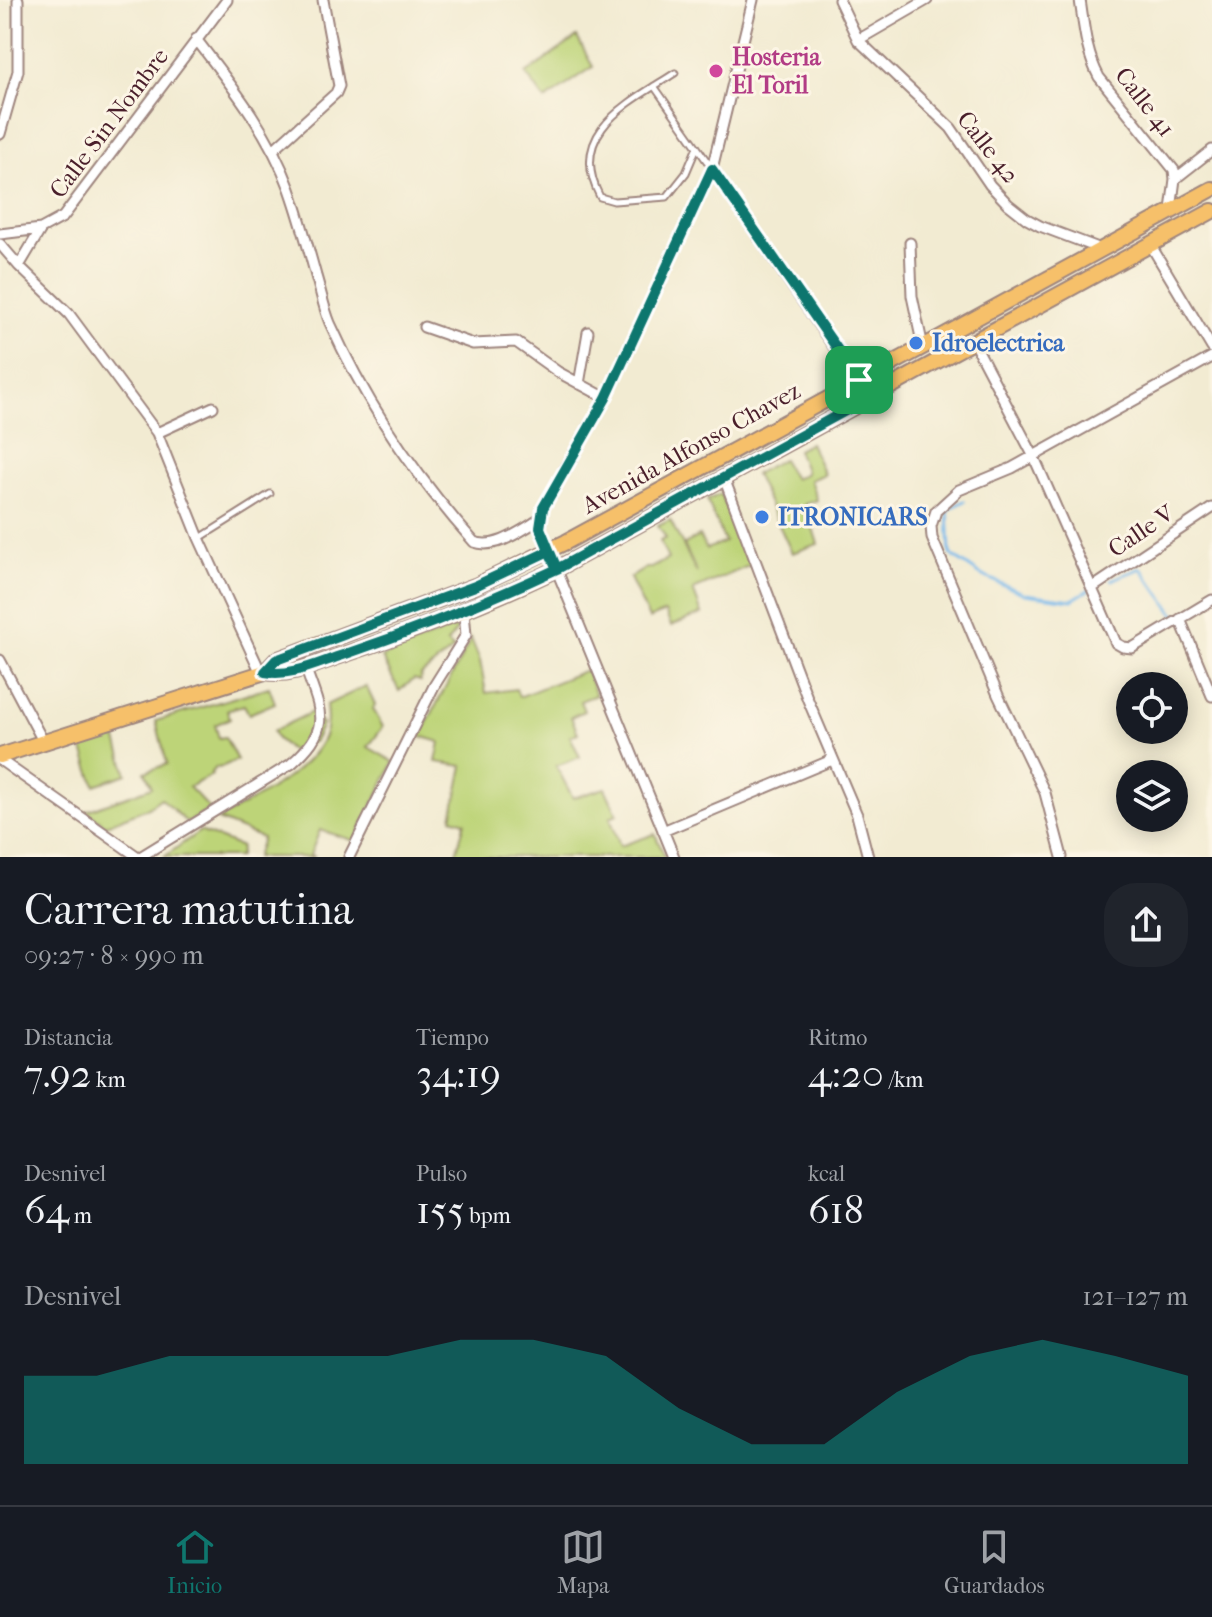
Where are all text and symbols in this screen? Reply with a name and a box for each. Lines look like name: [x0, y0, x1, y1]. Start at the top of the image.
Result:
street label: Calle Sin Nombre: [44, 43, 174, 203]
place label: Hosteria El Toril: [732, 43, 821, 99]
marker: Hosteria El Toril: [707, 62, 725, 80]
street label: Calle 41: [1109, 62, 1181, 142]
street label: Calle 42: [951, 105, 1025, 189]
place label: Idroelectrica: [932, 329, 1065, 357]
marker: Idroelectrica: [907, 334, 925, 352]
pin: [825, 346, 893, 414]
icon: arrive: [837, 358, 881, 402]
street label: Avenida Alfonso Chavez: [576, 376, 805, 520]
street label: Calle V: [1103, 498, 1180, 563]
place label: ITRONICARS: [778, 503, 928, 531]
marker: ITRONICARS: [753, 508, 771, 526]
map controls: [1116, 672, 1188, 832]
button: locate: [1116, 672, 1188, 744]
button: layers: [1116, 760, 1188, 832]
button: share: [1104, 883, 1188, 967]
text: Carrera matutina: [24, 884, 353, 935]
text: 09:27 · 8 × 990 m: [24, 940, 204, 971]
text: Distancia: [24, 1025, 112, 1051]
text: Tiempo: [416, 1025, 489, 1051]
text: Ritmo: [808, 1025, 868, 1051]
text: 7.92: [24, 1051, 91, 1097]
text: 34:19: [416, 1051, 501, 1097]
text: 4:20: [808, 1051, 884, 1097]
text: km: [91, 1067, 126, 1093]
text: /km: [884, 1067, 924, 1093]
text: Desnivel: [24, 1161, 106, 1187]
text: Pulso: [416, 1161, 467, 1187]
text: kcal: [808, 1161, 845, 1187]
text: 64: [24, 1187, 69, 1233]
text: 155: [416, 1187, 465, 1233]
text: 618: [808, 1187, 864, 1233]
text: m: [69, 1203, 92, 1229]
text: bpm: [465, 1203, 511, 1229]
text: Desnivel: [24, 1281, 121, 1312]
text: 121–127 m: [1082, 1281, 1188, 1312]
tab: Inicio: [167, 1525, 222, 1599]
tab: Mapa: [557, 1525, 609, 1599]
tab: Guardados: [944, 1525, 1045, 1599]

